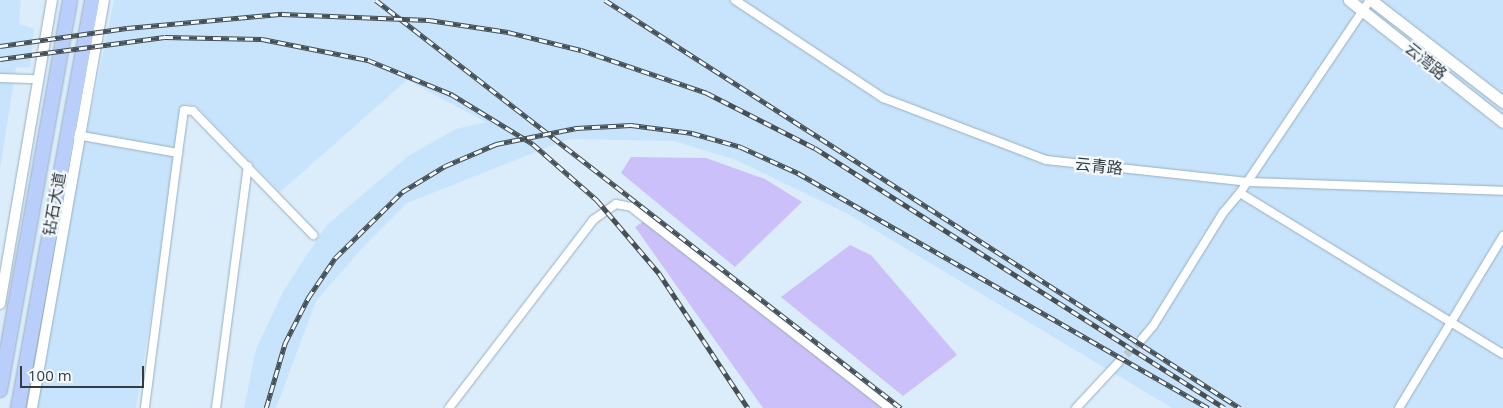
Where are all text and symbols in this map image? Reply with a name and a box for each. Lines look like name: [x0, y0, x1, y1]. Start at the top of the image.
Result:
street label: 云湾路: [1401, 38, 1451, 84]
street label: 云青路: [1074, 154, 1124, 178]
street label: 钻石大道: [39, 171, 69, 237]
scale bar: [22, 356, 146, 388]
text: 100 m: [28, 365, 72, 385]

